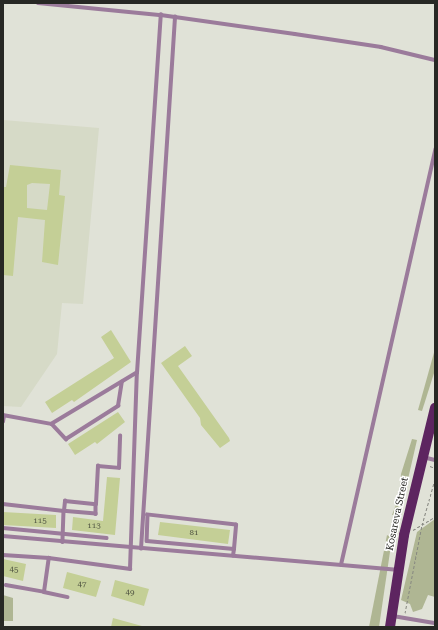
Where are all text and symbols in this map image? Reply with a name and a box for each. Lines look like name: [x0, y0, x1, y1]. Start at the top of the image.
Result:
street label: Kosareva Street: [383, 476, 411, 552]
house number: 115: [33, 516, 47, 526]
house number: 113: [87, 521, 101, 531]
house number: 81: [190, 528, 198, 538]
house number: 45: [10, 565, 18, 575]
house number: 47: [78, 580, 86, 590]
house number: 49: [126, 588, 134, 598]

